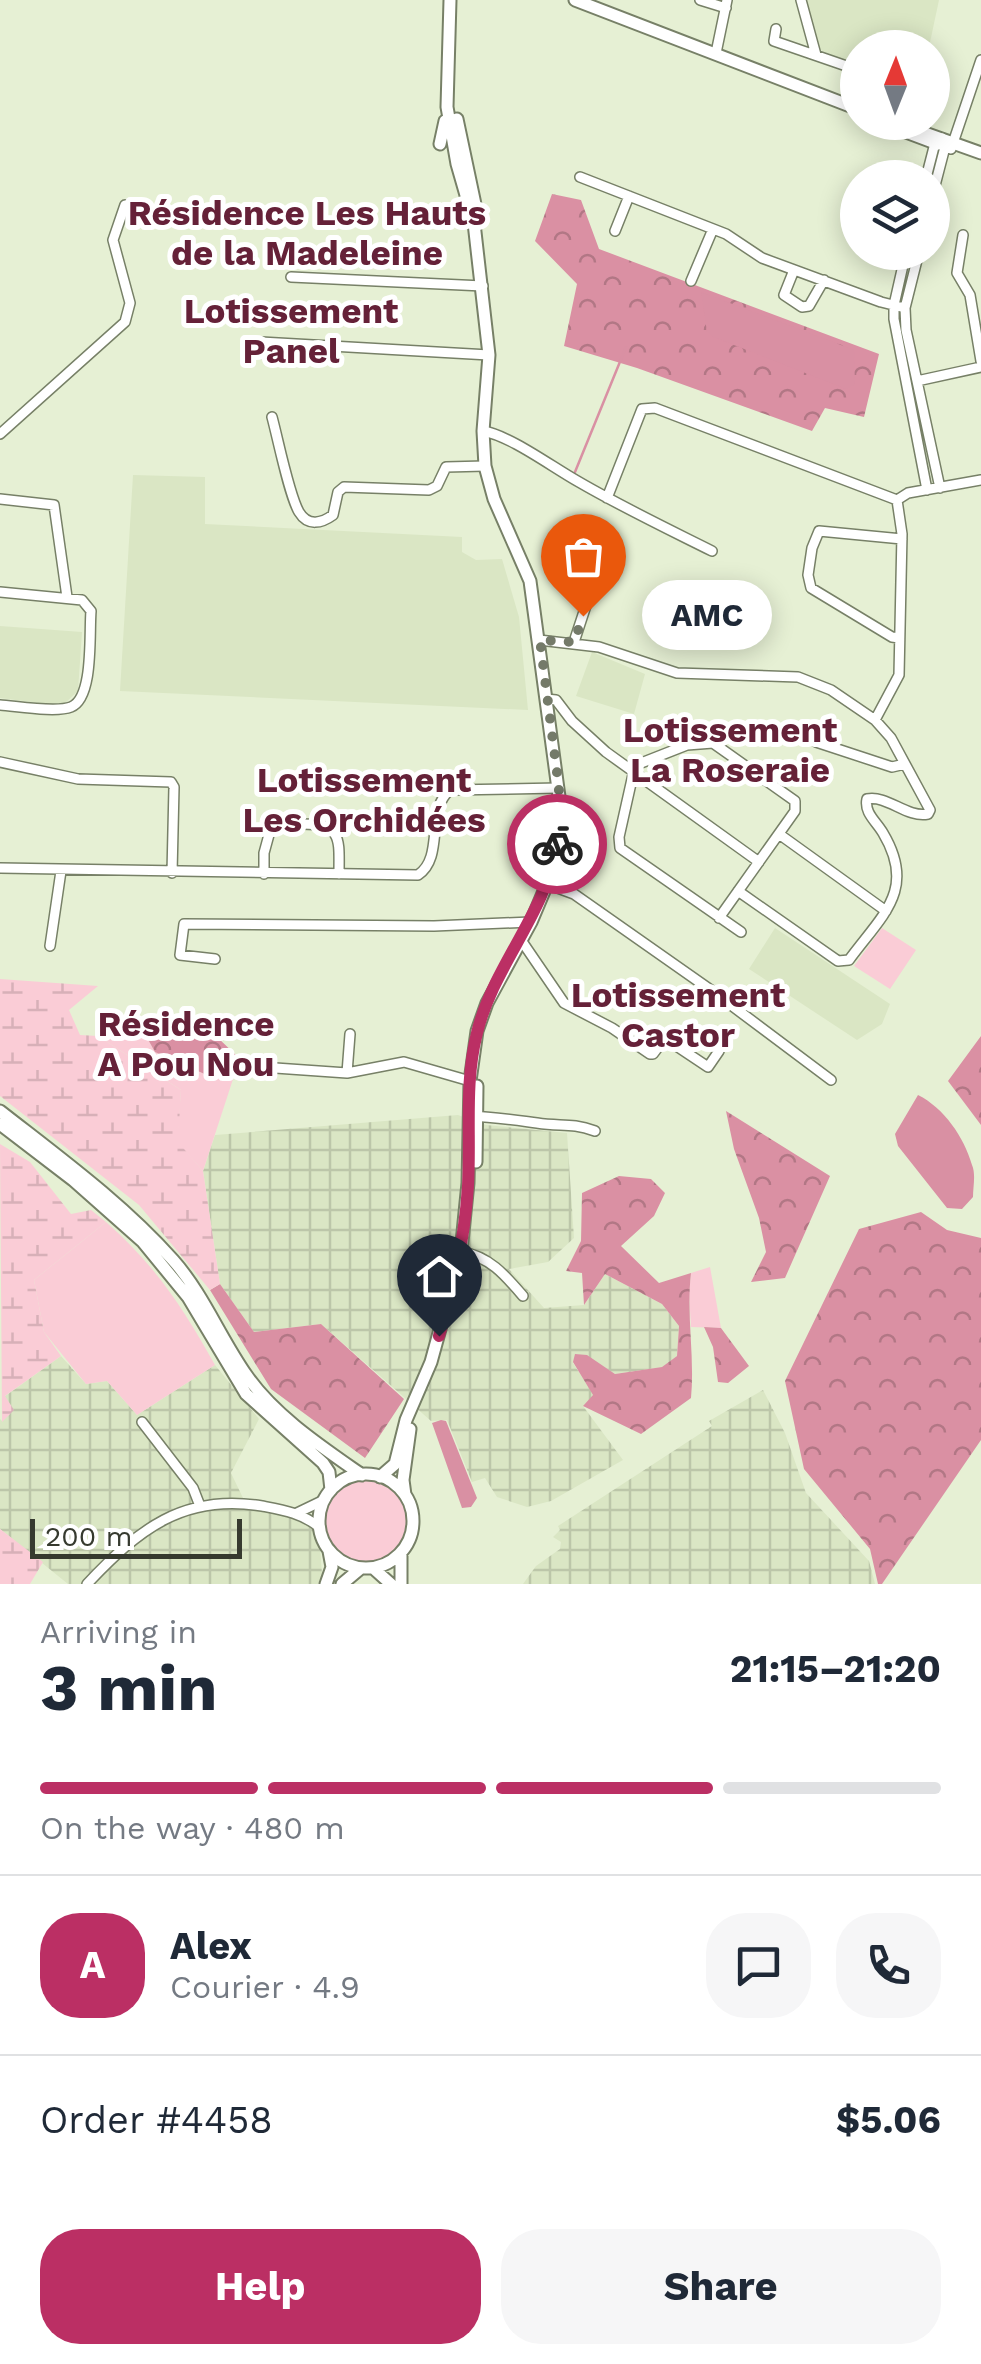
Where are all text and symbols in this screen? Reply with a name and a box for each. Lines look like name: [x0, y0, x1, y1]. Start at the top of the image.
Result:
north arrow: [840, 30, 950, 140]
map controls: [840, 30, 950, 270]
button: layers: [840, 160, 950, 270]
district label: Résidence Les Hauts de la Madeleine: [128, 192, 486, 274]
district label: Lotissement Panel: [184, 290, 398, 372]
pin: [541, 514, 626, 617]
icon: bag: [556, 529, 611, 584]
callout: AMC: [643, 581, 773, 651]
text: AMC: [671, 596, 743, 634]
district label: Lotissement La Roseraie: [623, 709, 837, 791]
district label: Lotissement Les Orchidées: [242, 759, 486, 841]
courier: [507, 794, 607, 894]
icon: bike: [530, 817, 585, 872]
district label: Lotissement Castor: [571, 974, 785, 1056]
district label: Résidence A Pou Nou: [97, 1003, 275, 1085]
pin: [397, 1234, 482, 1337]
icon: home: [412, 1249, 467, 1304]
scale bar: [30, 1514, 242, 1558]
text: 200 m: [45, 1520, 132, 1553]
text: Arriving in: [40, 1613, 197, 1651]
text: 21:15–21:20: [730, 1647, 941, 1691]
text: 3 min: [40, 1650, 218, 1726]
text: On the way · 480 m: [40, 1809, 345, 1847]
button: chat: [706, 1913, 811, 2018]
button: phone: [836, 1913, 941, 2018]
text: Alex: [170, 1924, 252, 1968]
text: A: [80, 1943, 105, 1987]
text: Courier · 4.9: [170, 1968, 360, 2006]
text: Order #4458: [40, 2098, 273, 2142]
text: $5.06: [836, 2098, 941, 2142]
button: Help: [40, 2229, 481, 2344]
button: Share: [501, 2229, 941, 2344]

